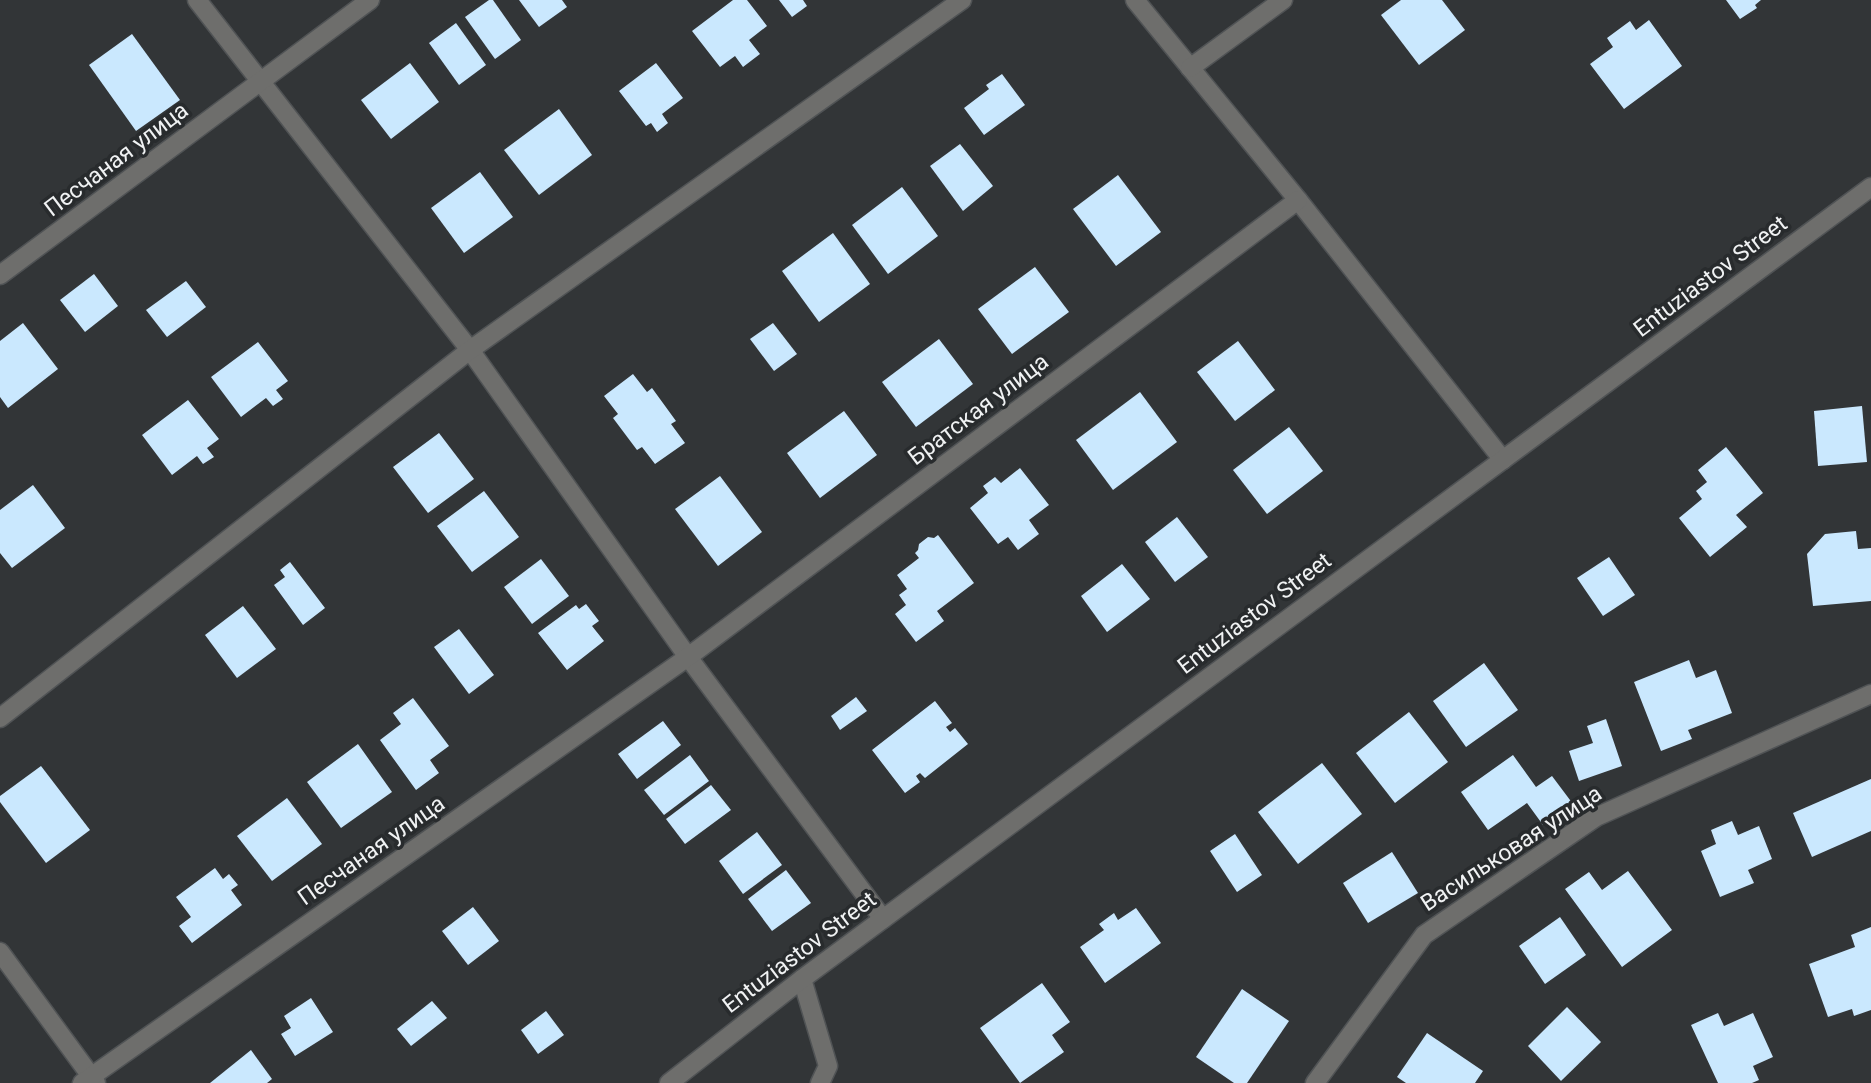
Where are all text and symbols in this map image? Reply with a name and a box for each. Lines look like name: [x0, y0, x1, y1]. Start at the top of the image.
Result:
street label: Песчаная улица: [39, 97, 193, 222]
street label: Entuziastov Street: [1628, 210, 1792, 343]
street label: Братская улица: [903, 348, 1054, 471]
street label: Entuziastov Street: [1172, 547, 1336, 680]
street label: Васильковая улица: [1416, 780, 1607, 917]
street label: Песчаная улица: [293, 790, 450, 911]
street label: Entuziastov Street: [717, 886, 881, 1019]

